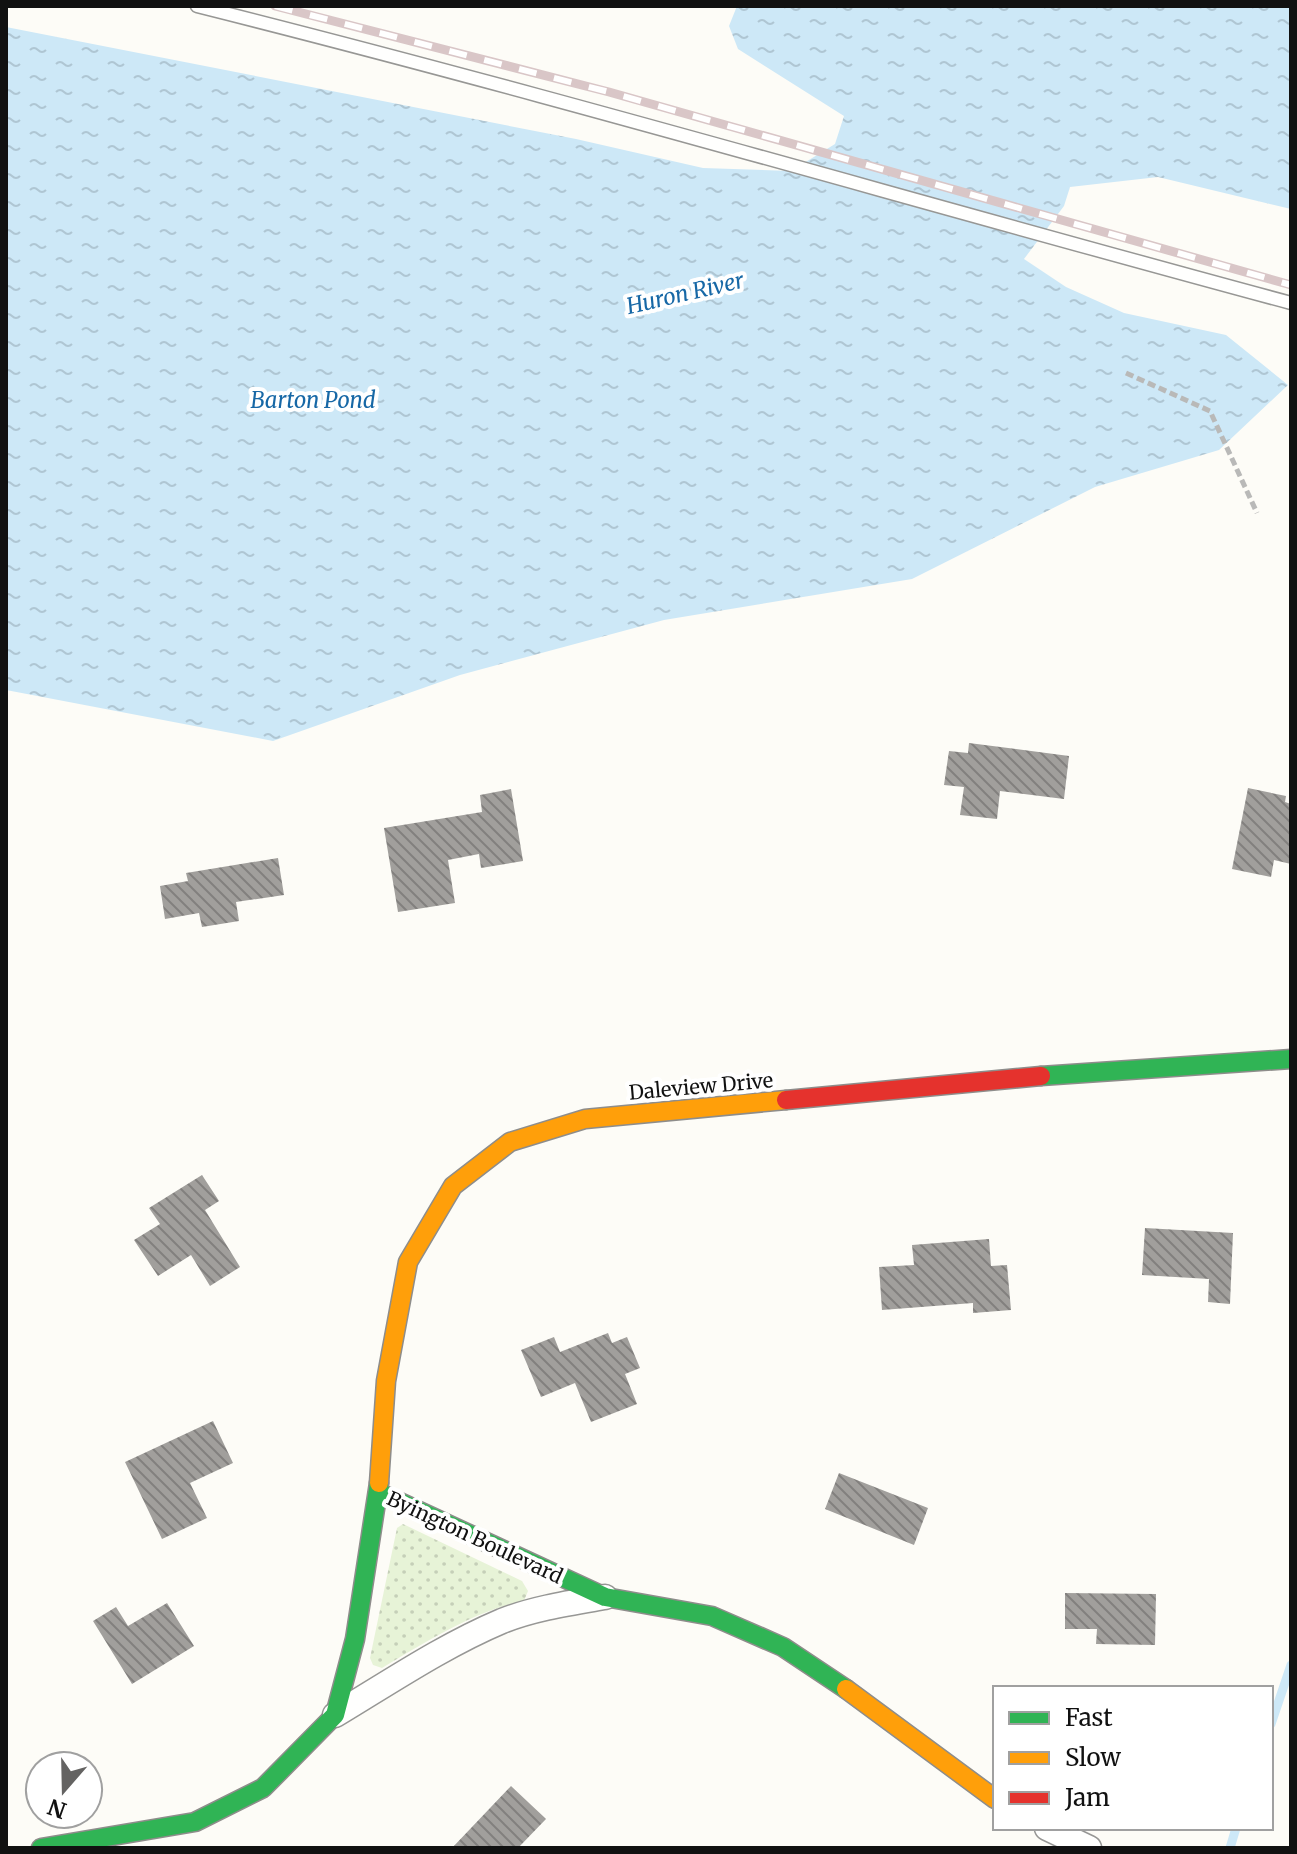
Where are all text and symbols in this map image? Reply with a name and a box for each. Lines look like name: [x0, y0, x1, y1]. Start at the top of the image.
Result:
water label: Huron River: [623, 266, 748, 320]
water label: Barton Pond: [250, 386, 376, 414]
street label: Daleview Drive: [628, 1067, 774, 1105]
street label: Byington Boulevard: [383, 1485, 567, 1589]
legend: [993, 1686, 1273, 1830]
text: Fast: [1065, 1702, 1113, 1733]
text: Slow: [1065, 1742, 1121, 1773]
north arrow: [24, 1750, 104, 1830]
text: Jam: [1064, 1782, 1110, 1813]
text: N: [44, 1792, 70, 1825]

